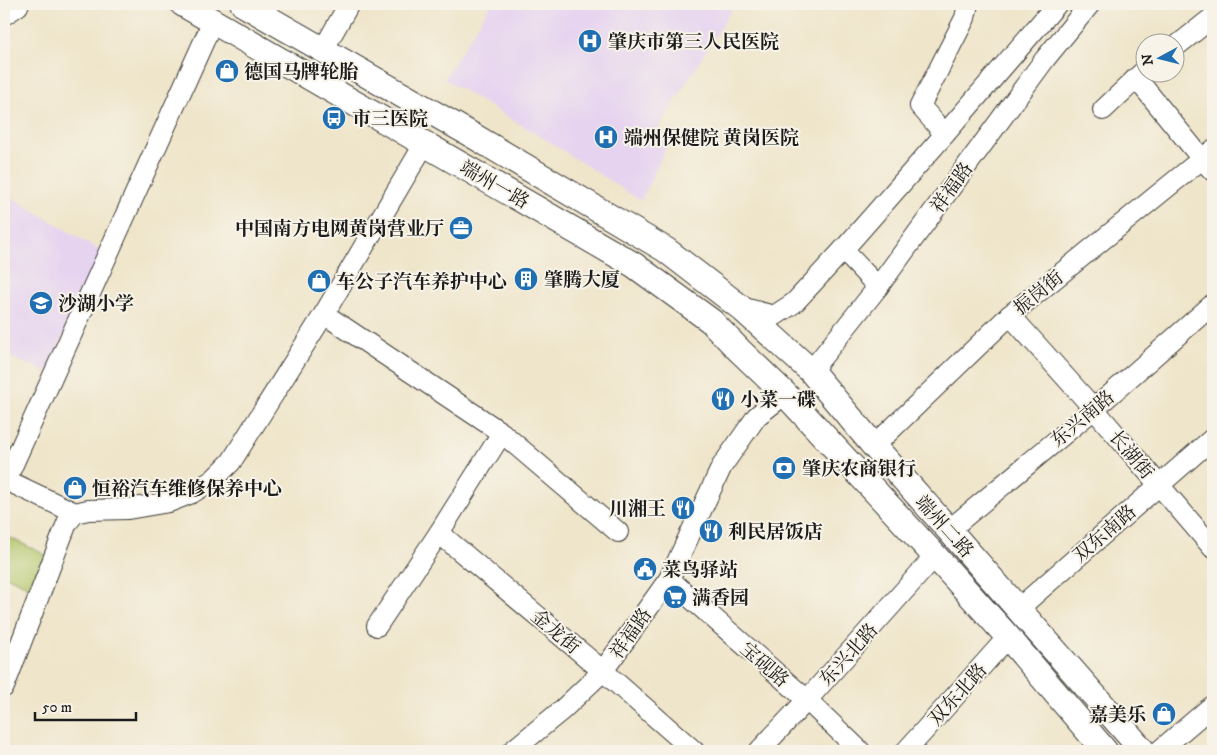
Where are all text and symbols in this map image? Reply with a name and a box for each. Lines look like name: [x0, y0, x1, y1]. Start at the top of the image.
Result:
hospital icon: 肇庆市第三人民医院: [577, 28, 603, 54]
place label: 肇庆市第三人民医院: [608, 31, 779, 54]
north arrow: [1134, 32, 1184, 82]
text: N: [1138, 52, 1158, 66]
shop icon: 德国马牌轮胎: [214, 58, 240, 84]
place label: 德国马牌轮胎: [244, 61, 358, 84]
bus stop icon: 市三医院: [321, 105, 347, 131]
place label: 市三医院: [352, 108, 428, 131]
hospital icon: 端州保健院 黄岗医院: [593, 124, 619, 150]
place label: 端州保健院 黄岗医院: [624, 127, 799, 150]
street label: 端州一路: [456, 156, 533, 214]
street label: 祥福路: [926, 158, 978, 218]
office icon: 中国南方电网黄岗营业厅: [448, 215, 474, 241]
place label: 中国南方电网黄岗营业厅: [235, 218, 444, 241]
building icon: 肇腾大厦: [513, 266, 539, 292]
street label: 振岗街: [1010, 266, 1068, 320]
shop icon: 车公子汽车养护中心: [306, 268, 332, 294]
place label: 肇腾大厦: [544, 269, 620, 292]
place label: 车公子汽车养护中心: [336, 271, 507, 294]
school or university icon: 沙湖小学: [28, 290, 54, 316]
place label: 沙湖小学: [58, 293, 134, 316]
restaurant icon: 小菜一碟: [710, 386, 736, 412]
street label: 东兴南路: [1046, 386, 1119, 452]
place label: 小菜一碟: [740, 389, 816, 412]
street label: 长湖街: [1104, 426, 1158, 484]
bank icon: 肇庆农商银行: [771, 455, 797, 481]
place label: 肇庆农商银行: [802, 458, 916, 481]
shop icon: 恒裕汽车维修保养中心: [62, 475, 88, 501]
place label: 恒裕汽车维修保养中心: [92, 478, 282, 501]
street label: 端州二路: [910, 491, 978, 563]
restaurant icon: 川湘王: [670, 495, 696, 521]
place label: 川湘王: [609, 498, 666, 521]
street label: 双东南路: [1069, 501, 1141, 568]
restaurant icon: 利民居饭店: [698, 518, 724, 544]
place label: 利民居饭店: [728, 521, 823, 544]
public building icon: 菜鸟驿站: [632, 556, 658, 582]
place label: 菜鸟驿站: [662, 559, 738, 582]
supermarket icon: 满香园: [662, 584, 688, 610]
place label: 满香园: [692, 587, 749, 610]
street label: 祥福路: [605, 604, 657, 664]
street label: 金龙街: [526, 605, 584, 659]
street label: 东兴北路: [815, 619, 883, 691]
street label: 宝砚路: [735, 638, 793, 693]
street label: 双东北路: [924, 659, 992, 731]
scale bar: [35, 690, 136, 722]
text: 50 m: [42, 698, 72, 717]
shop icon: 嘉美乐: [1151, 701, 1177, 727]
place label: 嘉美乐: [1089, 704, 1146, 727]

